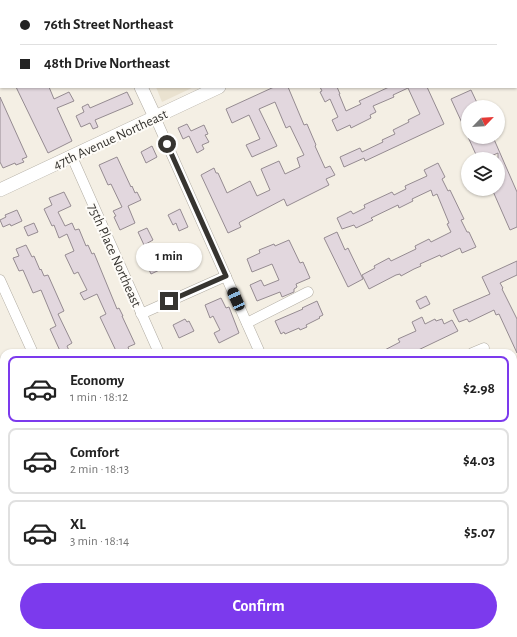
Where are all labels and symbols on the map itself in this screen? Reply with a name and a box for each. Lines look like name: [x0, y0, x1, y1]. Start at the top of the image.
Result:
north arrow: [461, 100, 505, 144]
street label: 47th Avenue Northeast: [51, 107, 170, 173]
route start: [158, 135, 176, 153]
street label: 75th Place Northeast: [85, 201, 143, 310]
callout: 1 min: [136, 243, 202, 271]
car: [226, 286, 246, 312]
route end: [160, 292, 178, 310]

